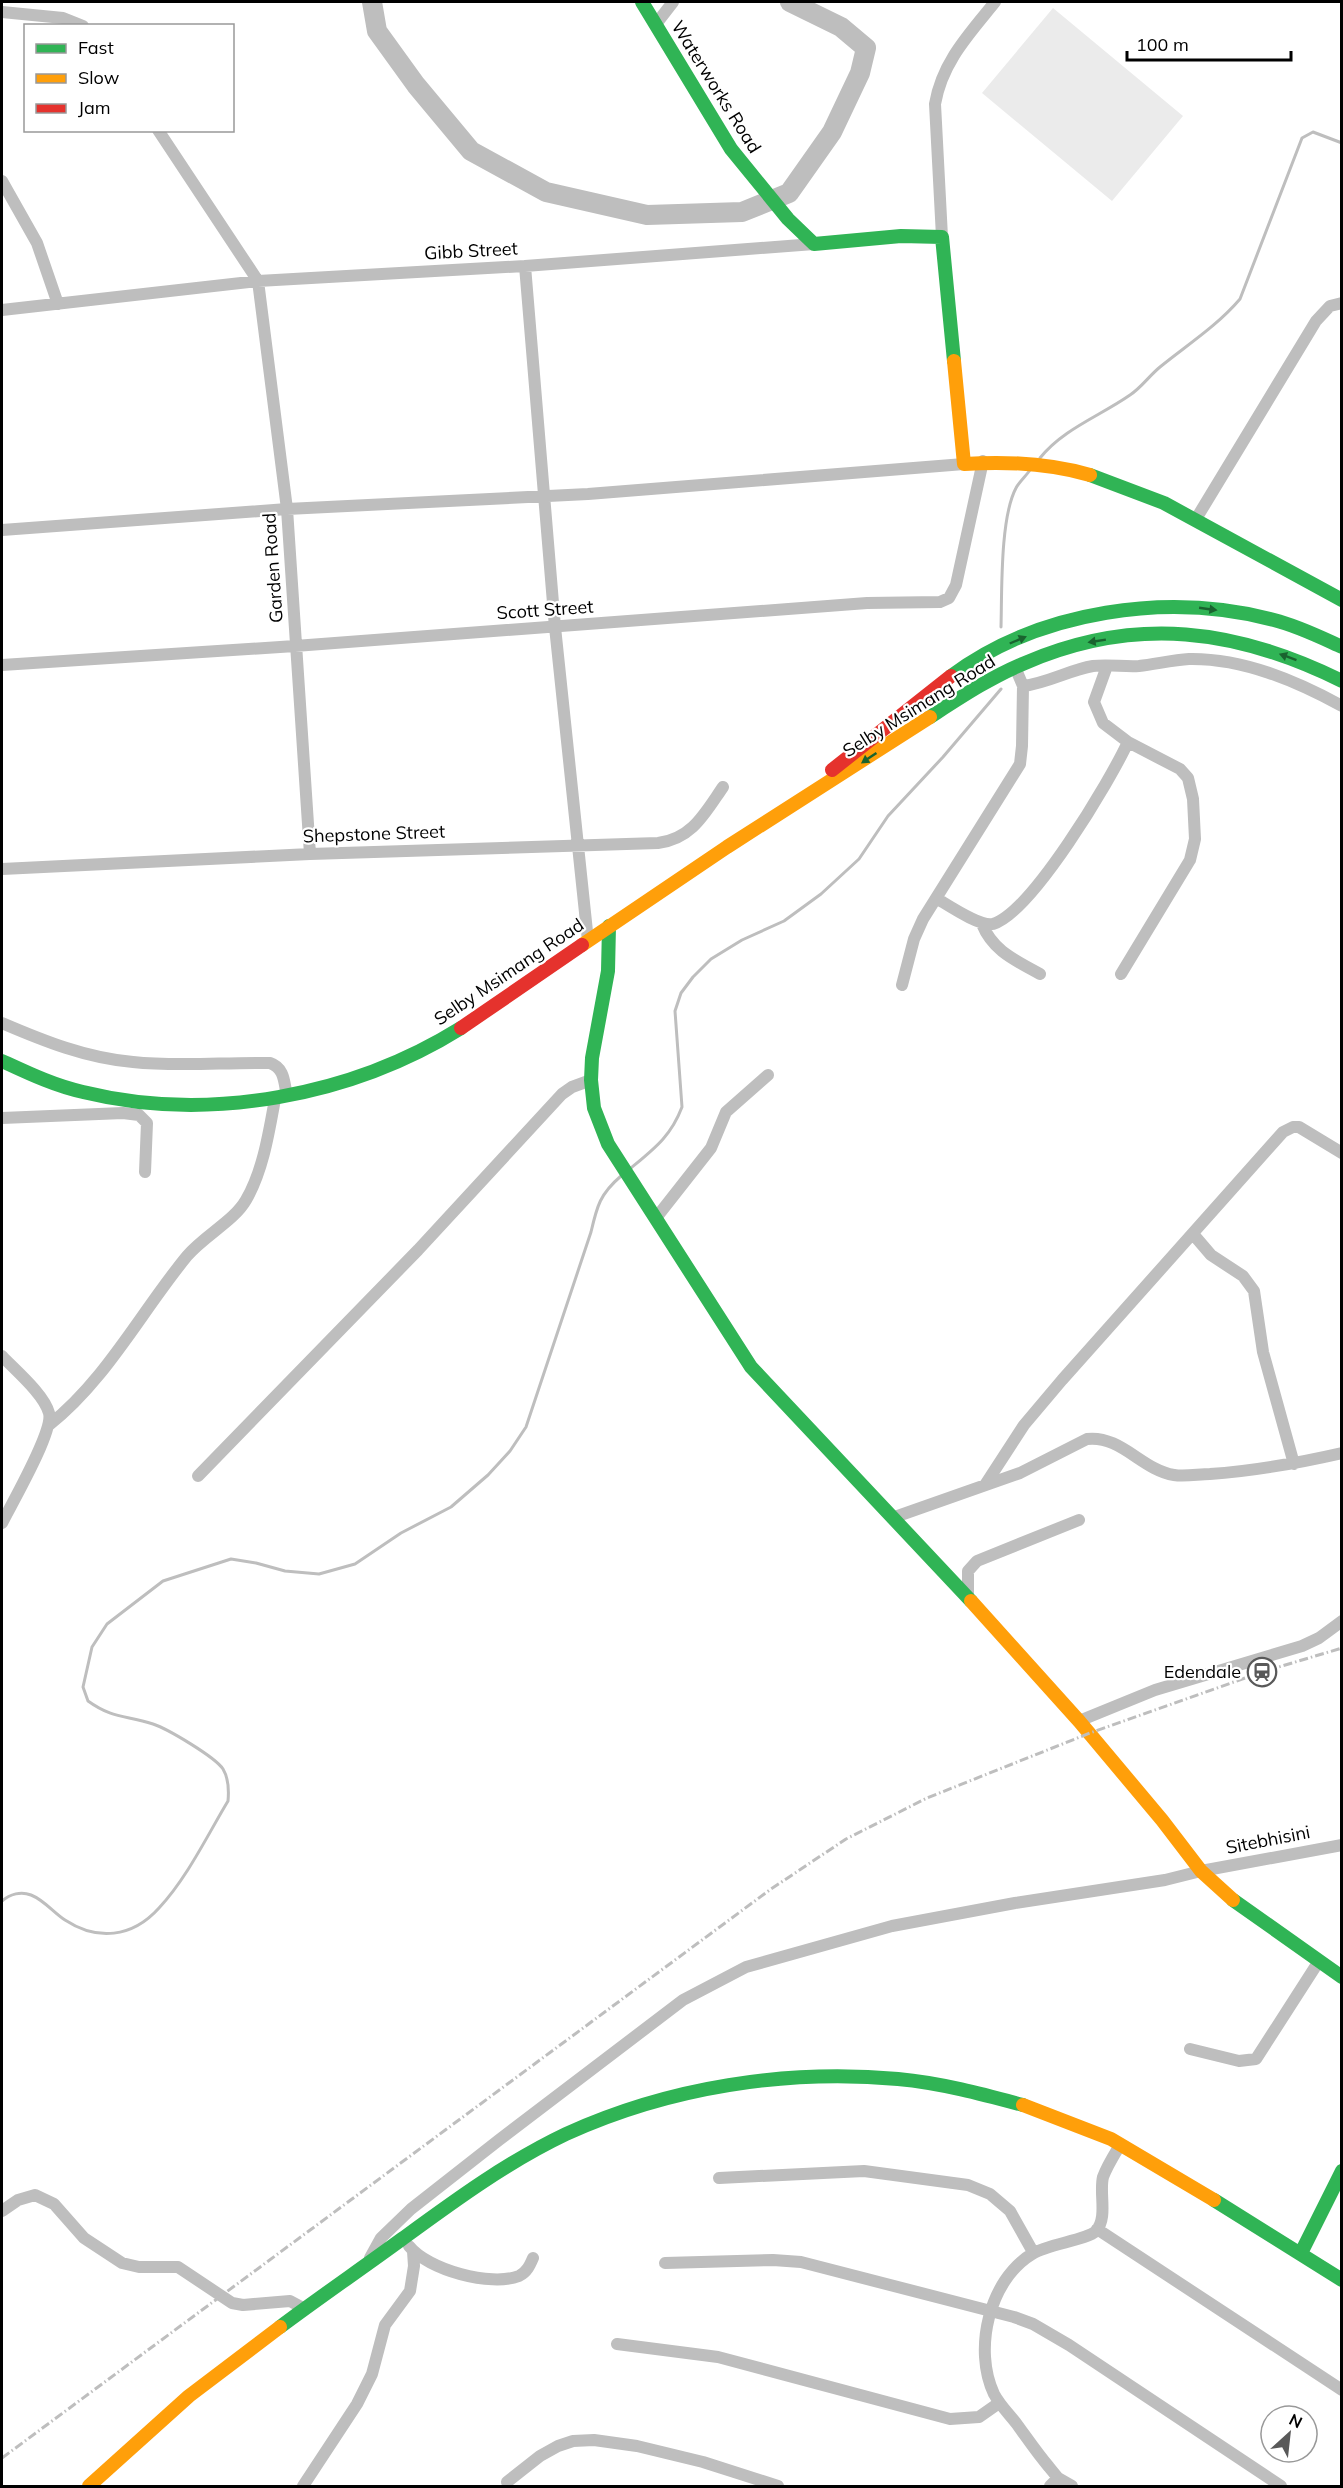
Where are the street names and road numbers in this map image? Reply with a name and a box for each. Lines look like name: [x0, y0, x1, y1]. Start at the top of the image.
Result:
street label: Waterworks Road: [666, 16, 766, 157]
street label: Gibb Street: [424, 237, 518, 264]
street label: Garden Road: [257, 512, 288, 624]
street label: Scott Street: [496, 595, 594, 624]
street label: Selby Msimang Road: [838, 649, 999, 762]
street label: Shepstone Street: [302, 820, 446, 847]
street label: Selby Msimang Road: [429, 913, 588, 1030]
street label: Sitebhisini: [1224, 1820, 1312, 1859]

